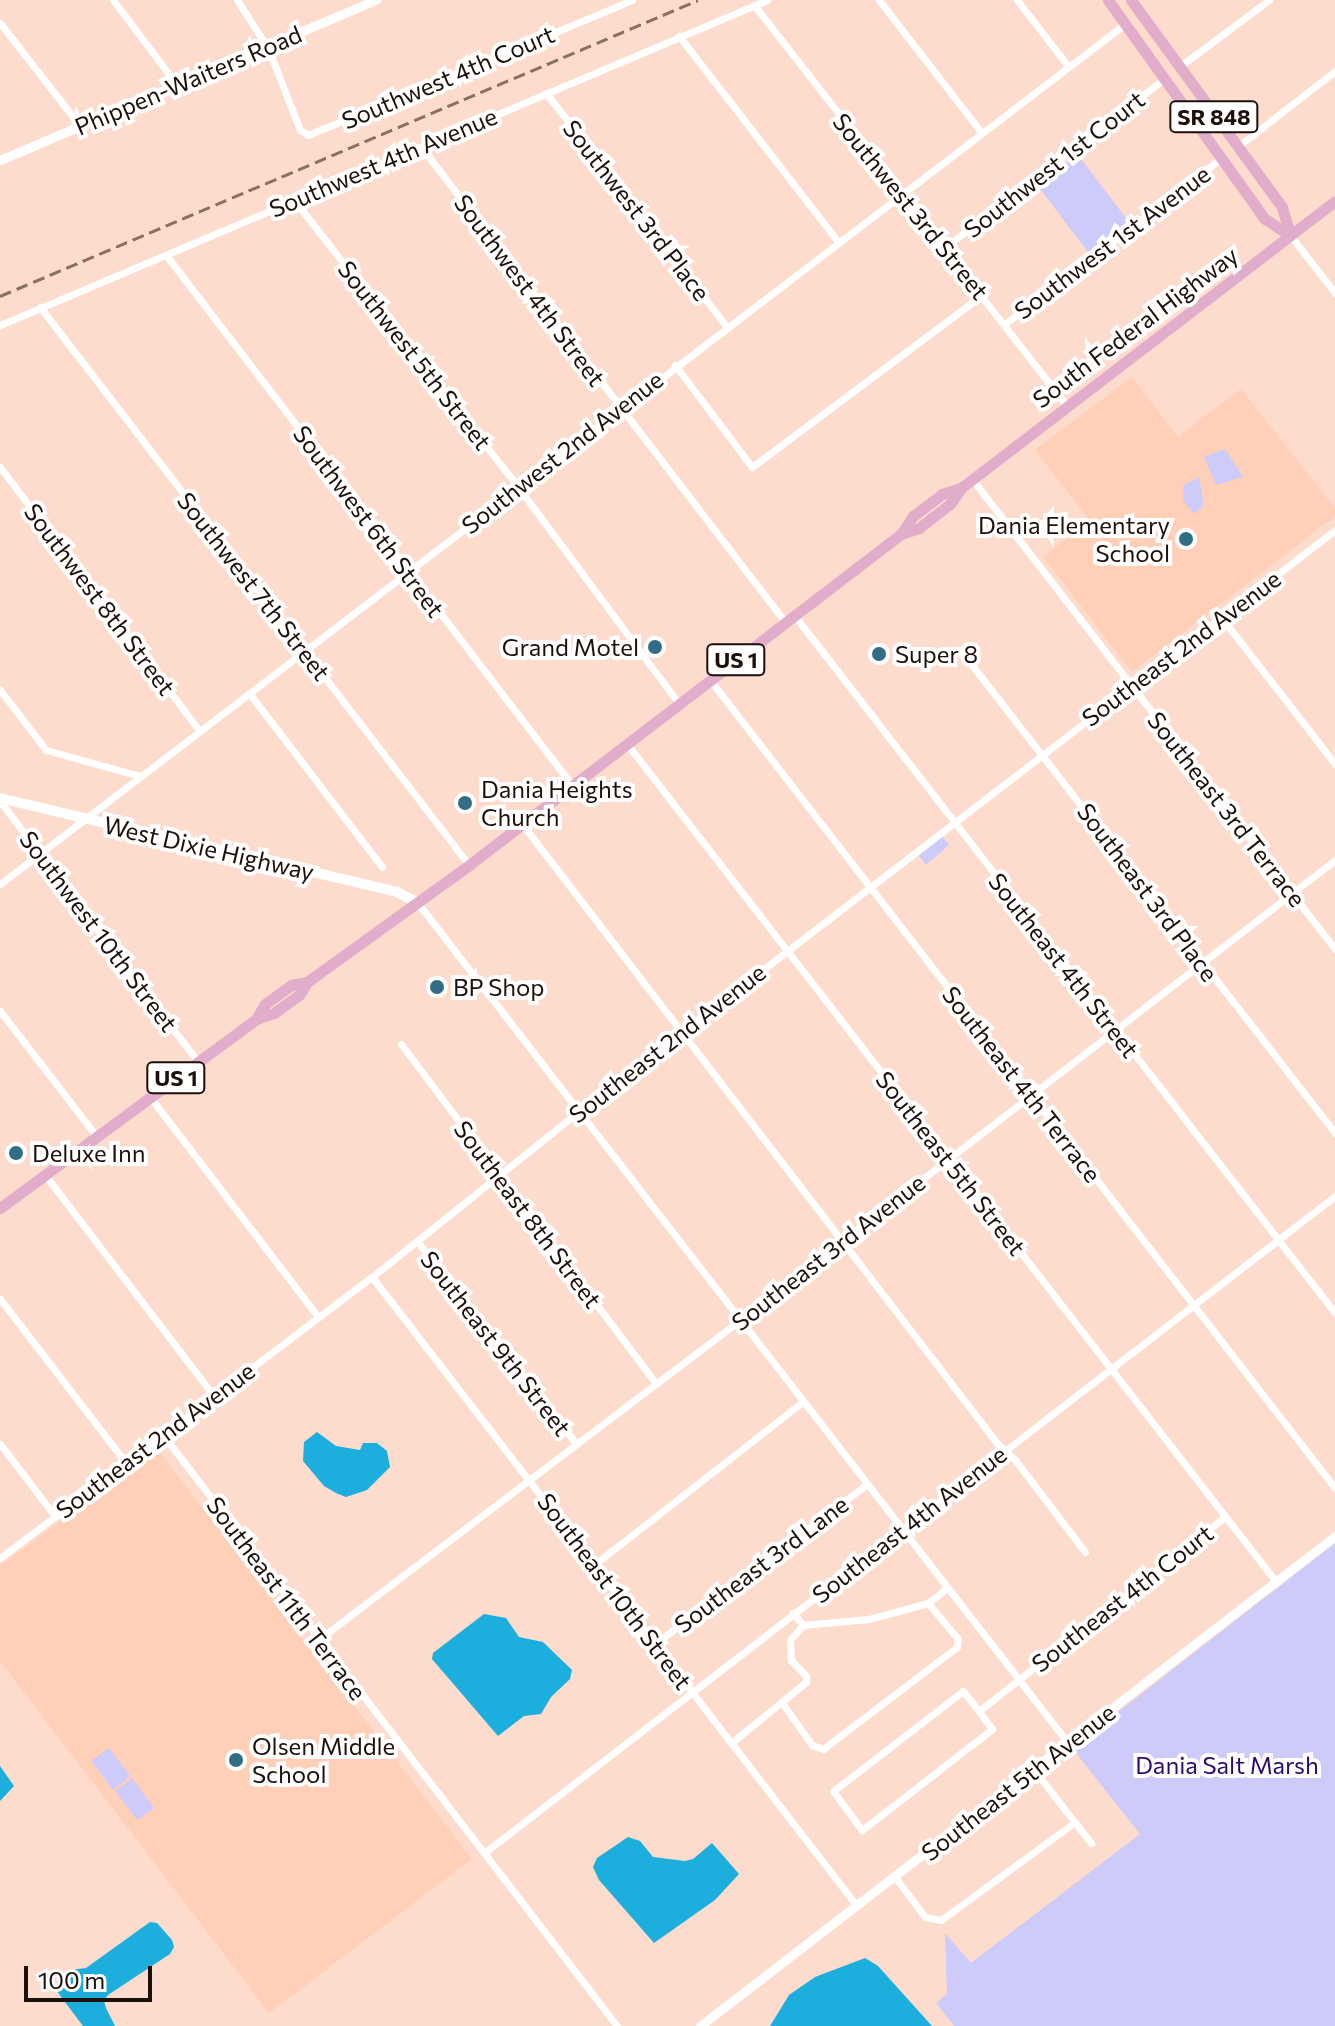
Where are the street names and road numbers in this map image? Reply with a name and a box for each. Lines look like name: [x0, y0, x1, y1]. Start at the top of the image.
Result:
street label: Phippen-Waiters Road: [70, 19, 306, 141]
street label: Southwest 4th Court: [337, 19, 559, 135]
street label: Southwest 1st Court: [958, 85, 1150, 243]
road number: SR 848: [1168, 99, 1260, 135]
street label: Southwest 4th Avenue: [265, 101, 501, 223]
street label: Southwest 3rd Street: [827, 107, 995, 305]
street label: Southwest 3rd Place: [557, 114, 717, 306]
street label: Southwest 1st Avenue: [1009, 159, 1215, 325]
street label: Southwest 4th Street: [449, 189, 611, 391]
street label: South Federal Highway: [1027, 240, 1243, 414]
street label: Southwest 5th Street: [332, 255, 498, 455]
street label: Southwest 2nd Avenue: [456, 364, 668, 540]
street label: Southwest 6th Street: [288, 420, 450, 622]
street label: Southwest 7th Street: [172, 486, 336, 686]
street label: Southwest 8th Street: [19, 498, 181, 700]
street label: Southeast 2nd Avenue: [1076, 564, 1286, 732]
road number: US 1: [706, 642, 766, 678]
street label: Southeast 3rd Terrace: [1142, 706, 1312, 912]
street label: Southeast 3rd Place: [1072, 797, 1224, 987]
street label: West Dixie Highway: [101, 810, 317, 886]
street label: Southwest 10th Street: [14, 825, 184, 1037]
street label: Southeast 4th Street: [983, 867, 1145, 1063]
street label: Southeast 2nd Avenue: [563, 957, 771, 1129]
street label: Southeast 4th Terrace: [937, 980, 1107, 1188]
road number: US 1: [146, 1060, 206, 1096]
street label: Southeast 5th Street: [870, 1065, 1032, 1261]
street label: Southeast 8th Street: [448, 1115, 608, 1313]
street label: Southeast 3rd Avenue: [726, 1168, 930, 1336]
street label: Southeast 9th Street: [415, 1245, 577, 1441]
street label: Southeast 2nd Avenue: [50, 1356, 260, 1524]
street label: Southeast 4th Avenue: [806, 1439, 1012, 1609]
street label: Southeast 10th Street: [532, 1487, 698, 1695]
street label: Southeast 3rd Lane: [669, 1489, 853, 1639]
street label: Southeast 11th Terrace: [201, 1491, 373, 1705]
street label: Southeast 4th Court: [1026, 1518, 1218, 1678]
street label: Southeast 5th Avenue: [915, 1697, 1121, 1867]

